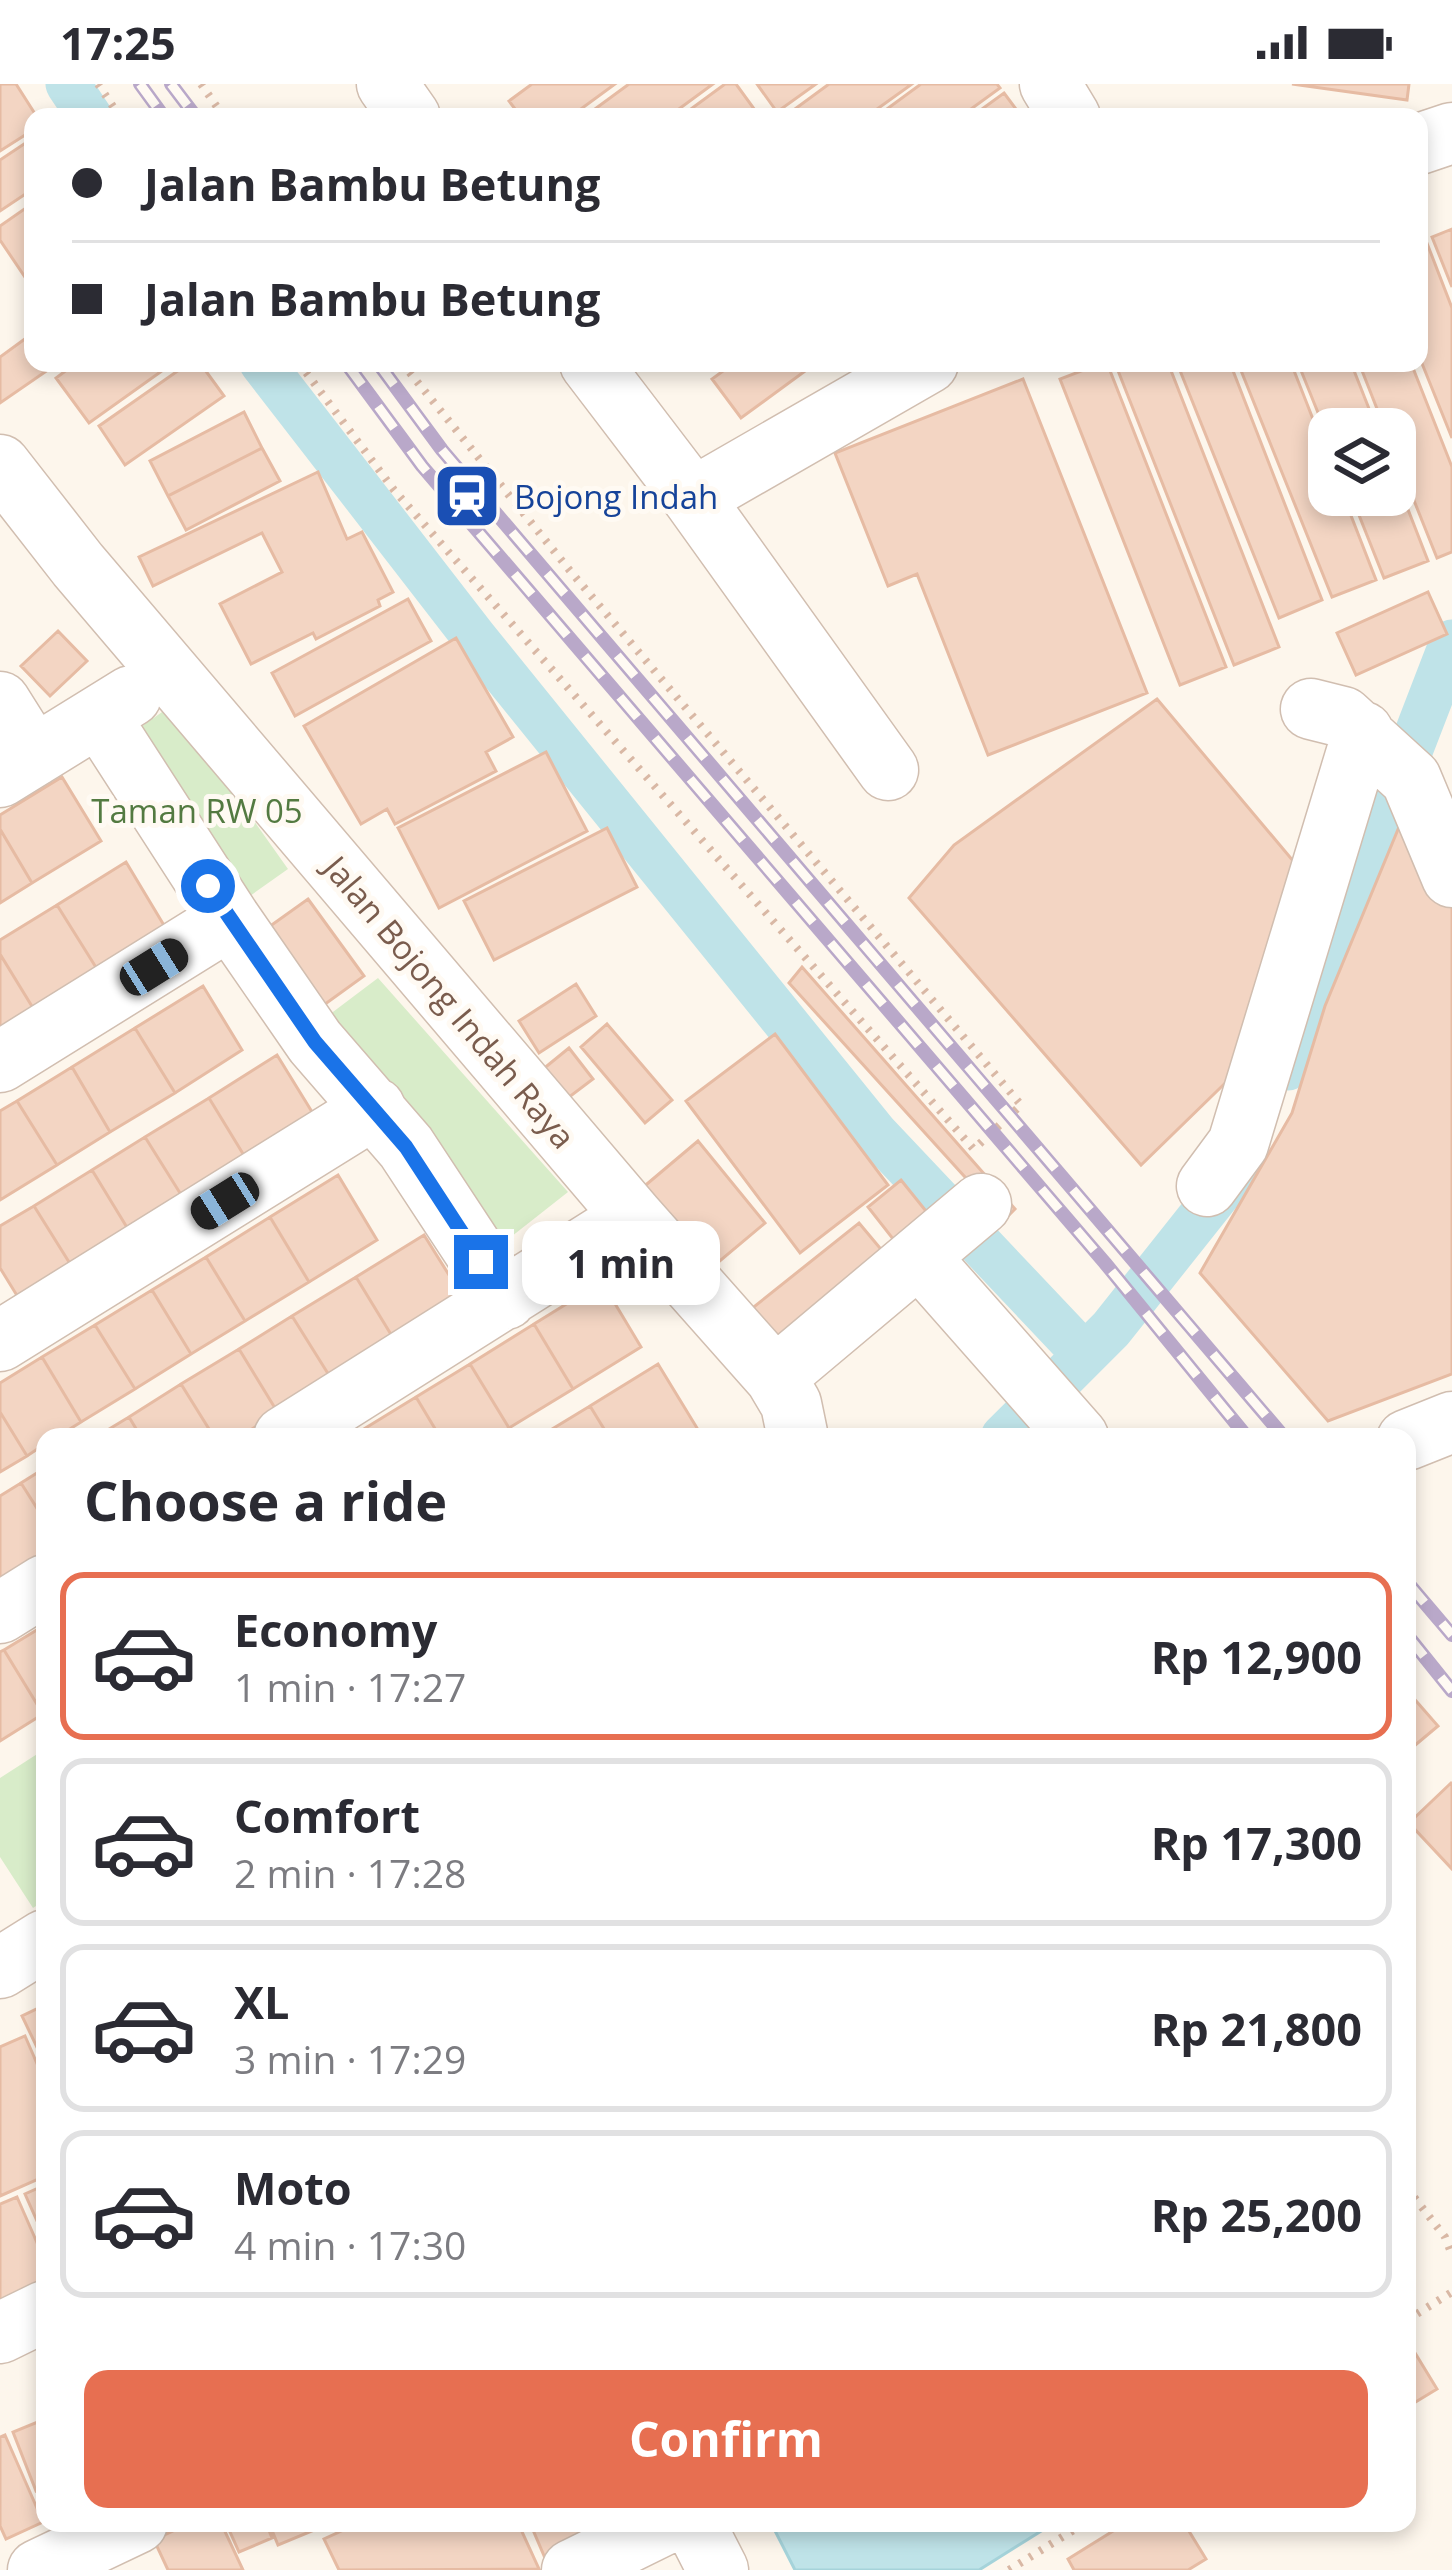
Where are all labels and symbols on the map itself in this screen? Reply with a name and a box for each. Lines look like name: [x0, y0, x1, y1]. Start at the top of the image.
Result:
station icon: Bojong Indah: [432, 461, 502, 531]
place label: Bojong Indah: [514, 474, 718, 519]
park label: Taman RW 05: [91, 788, 303, 833]
street label: Jalan Bojong Indah Raya: [312, 844, 586, 1158]
route start: [181, 859, 235, 913]
car: [114, 933, 194, 1001]
car: [185, 1167, 265, 1235]
callout: 1 min: [523, 1220, 721, 1304]
route end: [454, 1235, 508, 1289]

